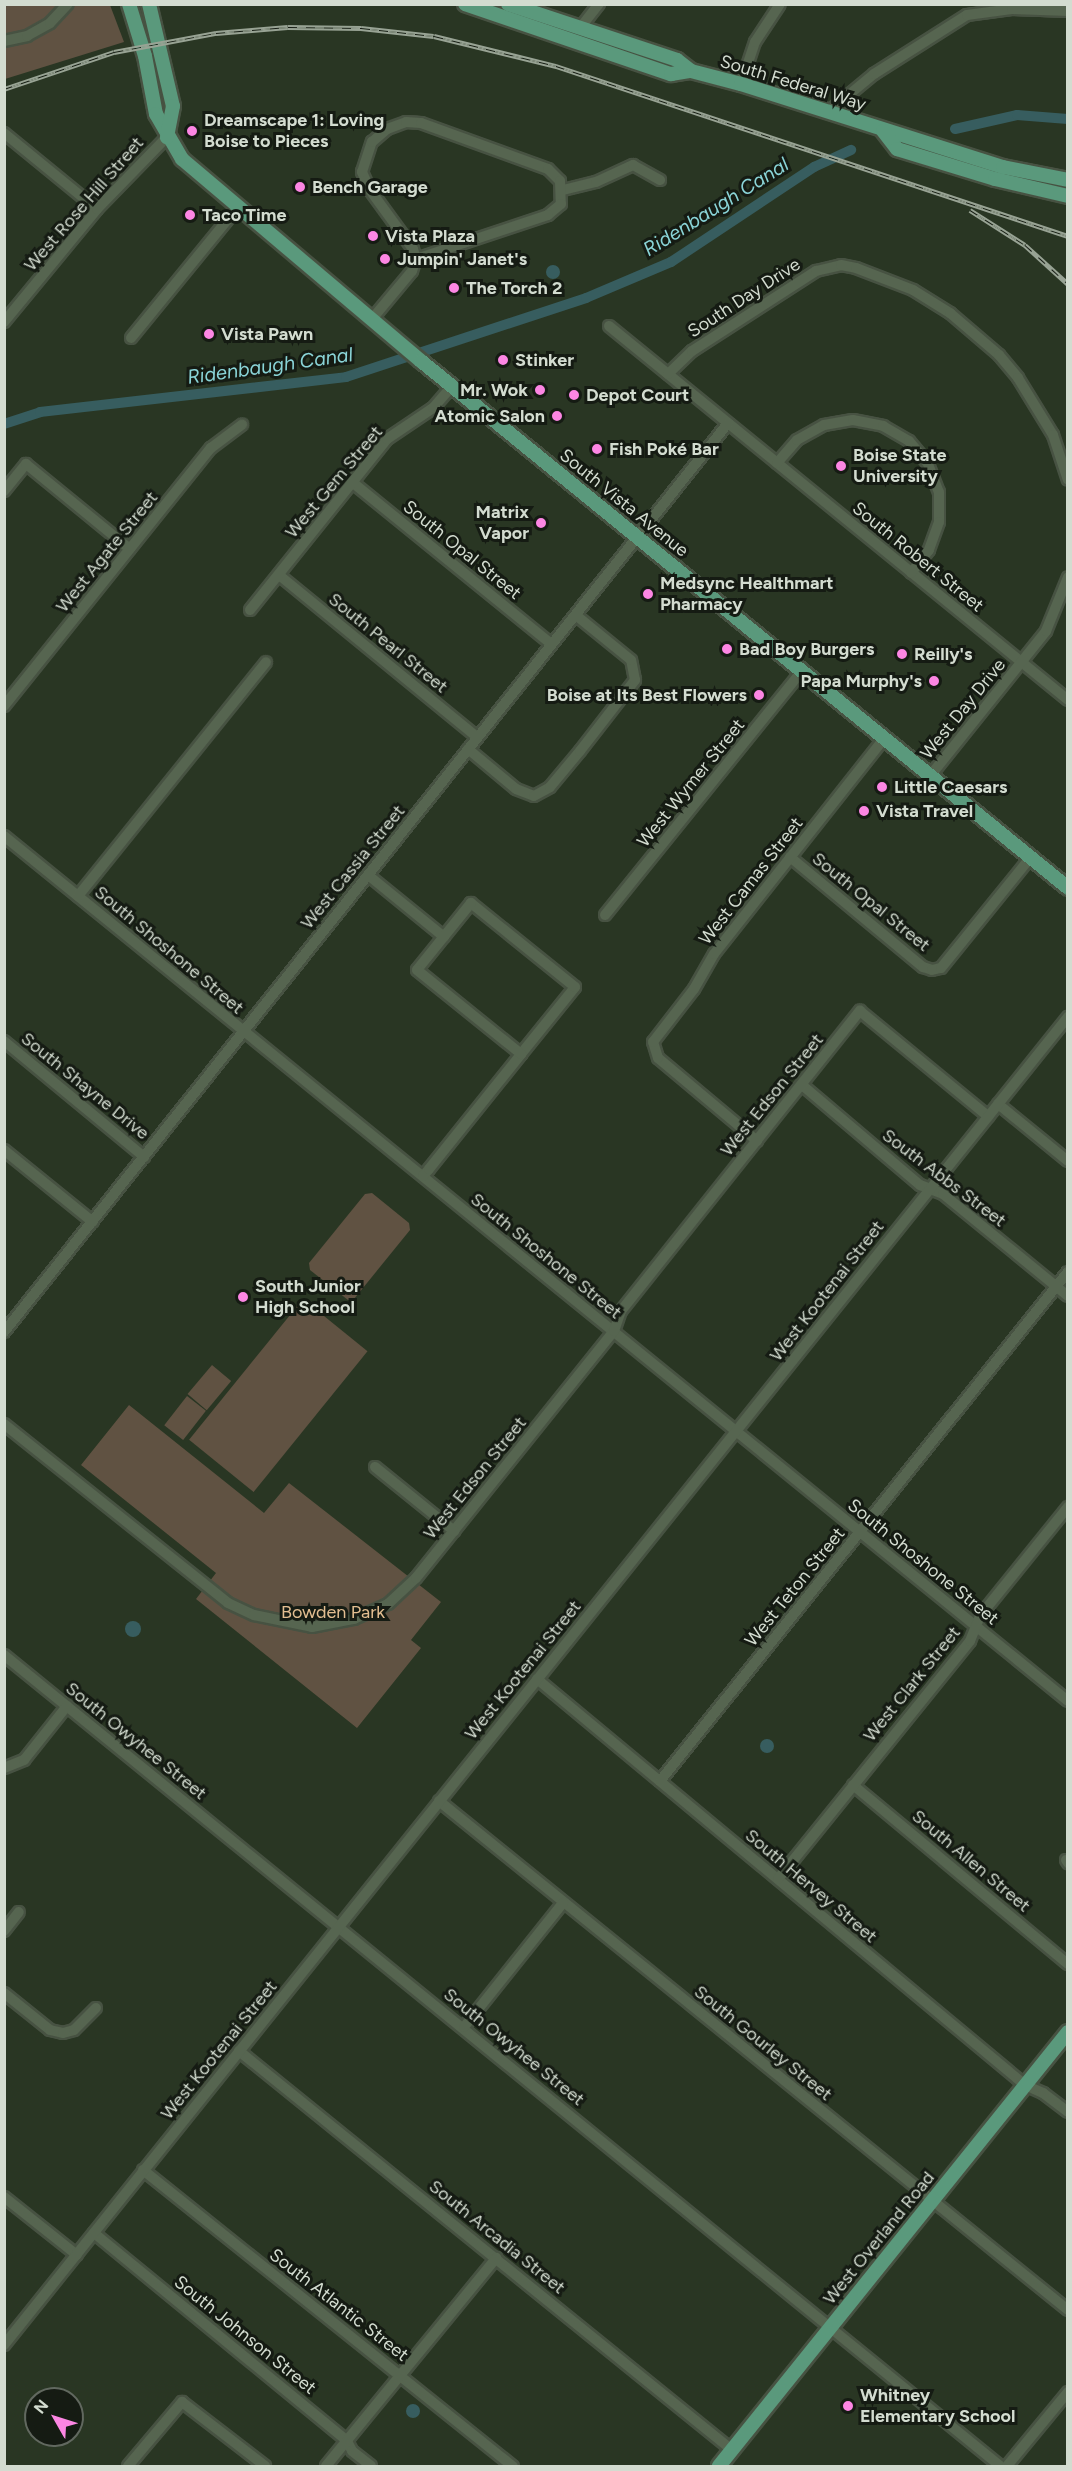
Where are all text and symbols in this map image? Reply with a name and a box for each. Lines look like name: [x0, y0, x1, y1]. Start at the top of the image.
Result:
street label: South Federal Way: [717, 51, 869, 115]
place label: Dreamscape 1: Loving Boise to Pieces: [204, 110, 384, 152]
marker: Dreamscape 1: Loving Boise to Pieces: [185, 124, 199, 138]
street label: West Rose Hill Street: [20, 132, 148, 276]
water label: Ridenbaugh Canal: [639, 153, 793, 261]
place label: Bench Garage: [312, 176, 428, 198]
marker: Bench Garage: [293, 180, 307, 194]
place label: Taco Time: [202, 204, 286, 226]
marker: Taco Time: [183, 208, 197, 222]
place label: Vista Plaza: [385, 225, 475, 247]
marker: Vista Plaza: [366, 229, 380, 243]
place label: Jumpin' Janet's: [397, 248, 527, 270]
marker: Jumpin' Janet's: [378, 252, 392, 266]
street label: South Day Drive: [684, 254, 804, 342]
place label: The Torch 2: [466, 277, 562, 299]
marker: The Torch 2: [447, 281, 461, 295]
place label: Vista Pawn: [221, 323, 313, 345]
marker: Vista Pawn: [202, 327, 216, 341]
water label: Ridenbaugh Canal: [186, 342, 354, 390]
place label: Stinker: [515, 349, 574, 371]
marker: Stinker: [496, 353, 510, 367]
place label: Mr. Wok: [460, 379, 528, 401]
marker: Mr. Wok: [533, 383, 547, 397]
place label: Depot Court: [586, 384, 689, 406]
marker: Depot Court: [567, 388, 581, 402]
place label: Atomic Salon: [434, 405, 545, 427]
marker: Atomic Salon: [550, 409, 564, 423]
street label: West Gem Street: [281, 422, 387, 542]
place label: Fish Poké Bar: [609, 438, 719, 460]
marker: Fish Poké Bar: [590, 442, 604, 456]
street label: South Vista Avenue: [555, 445, 693, 561]
place label: Boise State University: [853, 445, 946, 488]
marker: Boise State University: [834, 459, 848, 473]
street label: West Agate Street: [52, 487, 162, 617]
street label: South Opal Street: [399, 496, 525, 604]
street label: South Robert Street: [848, 497, 988, 617]
place label: Matrix Vapor: [476, 502, 529, 544]
marker: Matrix Vapor: [534, 516, 548, 530]
place label: Medsync Healthmart Pharmacy: [660, 573, 834, 616]
marker: Medsync Healthmart Pharmacy: [641, 587, 655, 601]
street label: South Pearl Street: [324, 588, 452, 698]
place label: Bad Boy Burgers: [739, 638, 874, 660]
marker: Bad Boy Burgers: [720, 642, 734, 656]
place label: Reilly's: [914, 643, 972, 665]
marker: Reilly's: [895, 647, 909, 661]
street label: West Day Drive: [916, 654, 1010, 764]
place label: Papa Murphy's: [801, 670, 922, 692]
marker: Papa Murphy's: [927, 674, 941, 688]
place label: Boise at Its Best Flowers: [547, 684, 747, 706]
marker: Boise at Its Best Flowers: [752, 688, 766, 702]
street label: West Wymer Street: [633, 714, 749, 852]
place label: Little Caesars: [894, 776, 1007, 798]
marker: Little Caesars: [875, 780, 889, 794]
place label: Vista Travel: [876, 800, 973, 822]
street label: West Cassia Street: [296, 801, 410, 933]
marker: Vista Travel: [857, 804, 871, 818]
street label: West Camas Street: [694, 813, 808, 949]
street label: South Opal Street: [808, 848, 934, 956]
street label: South Shoshone Street: [90, 881, 248, 1019]
street label: South Shayne Drive: [17, 1028, 153, 1144]
street label: West Edson Street: [716, 1030, 828, 1160]
street label: South Abbs Street: [878, 1124, 1010, 1232]
street label: South Shoshone Street: [466, 1188, 626, 1324]
street label: West Kootenai Street: [765, 1216, 889, 1366]
place label: South Junior High School: [255, 1276, 361, 1318]
marker: South Junior High School: [236, 1290, 250, 1304]
street label: West Edson Street: [419, 1413, 531, 1543]
street label: South Shoshone Street: [843, 1494, 1003, 1630]
street label: West Teton Street: [740, 1523, 850, 1651]
street label: West Kootenai Street: [460, 1596, 586, 1744]
park label: Bowden Park: [281, 1601, 385, 1623]
street label: West Clark Street: [859, 1622, 965, 1746]
street label: South Owyhee Street: [61, 1678, 211, 1804]
street label: South Allen Street: [908, 1805, 1034, 1917]
street label: South Hervey Street: [741, 1825, 881, 1947]
street label: West Kootenai Street: [156, 1976, 282, 2124]
street label: South Gourley Street: [690, 1981, 836, 2105]
street label: South Owyhee Street: [439, 1984, 589, 2110]
street label: West Overland Road: [819, 2167, 939, 2309]
street label: South Arcadia Street: [425, 2176, 569, 2298]
street label: South Atlantic Street: [265, 2244, 413, 2366]
street label: South Johnson Street: [170, 2271, 320, 2399]
place label: Whitney Elementary School: [860, 2385, 1015, 2428]
north arrow: [24, 2387, 84, 2447]
text: N: [30, 2396, 52, 2417]
marker: Whitney Elementary School: [841, 2399, 855, 2413]

